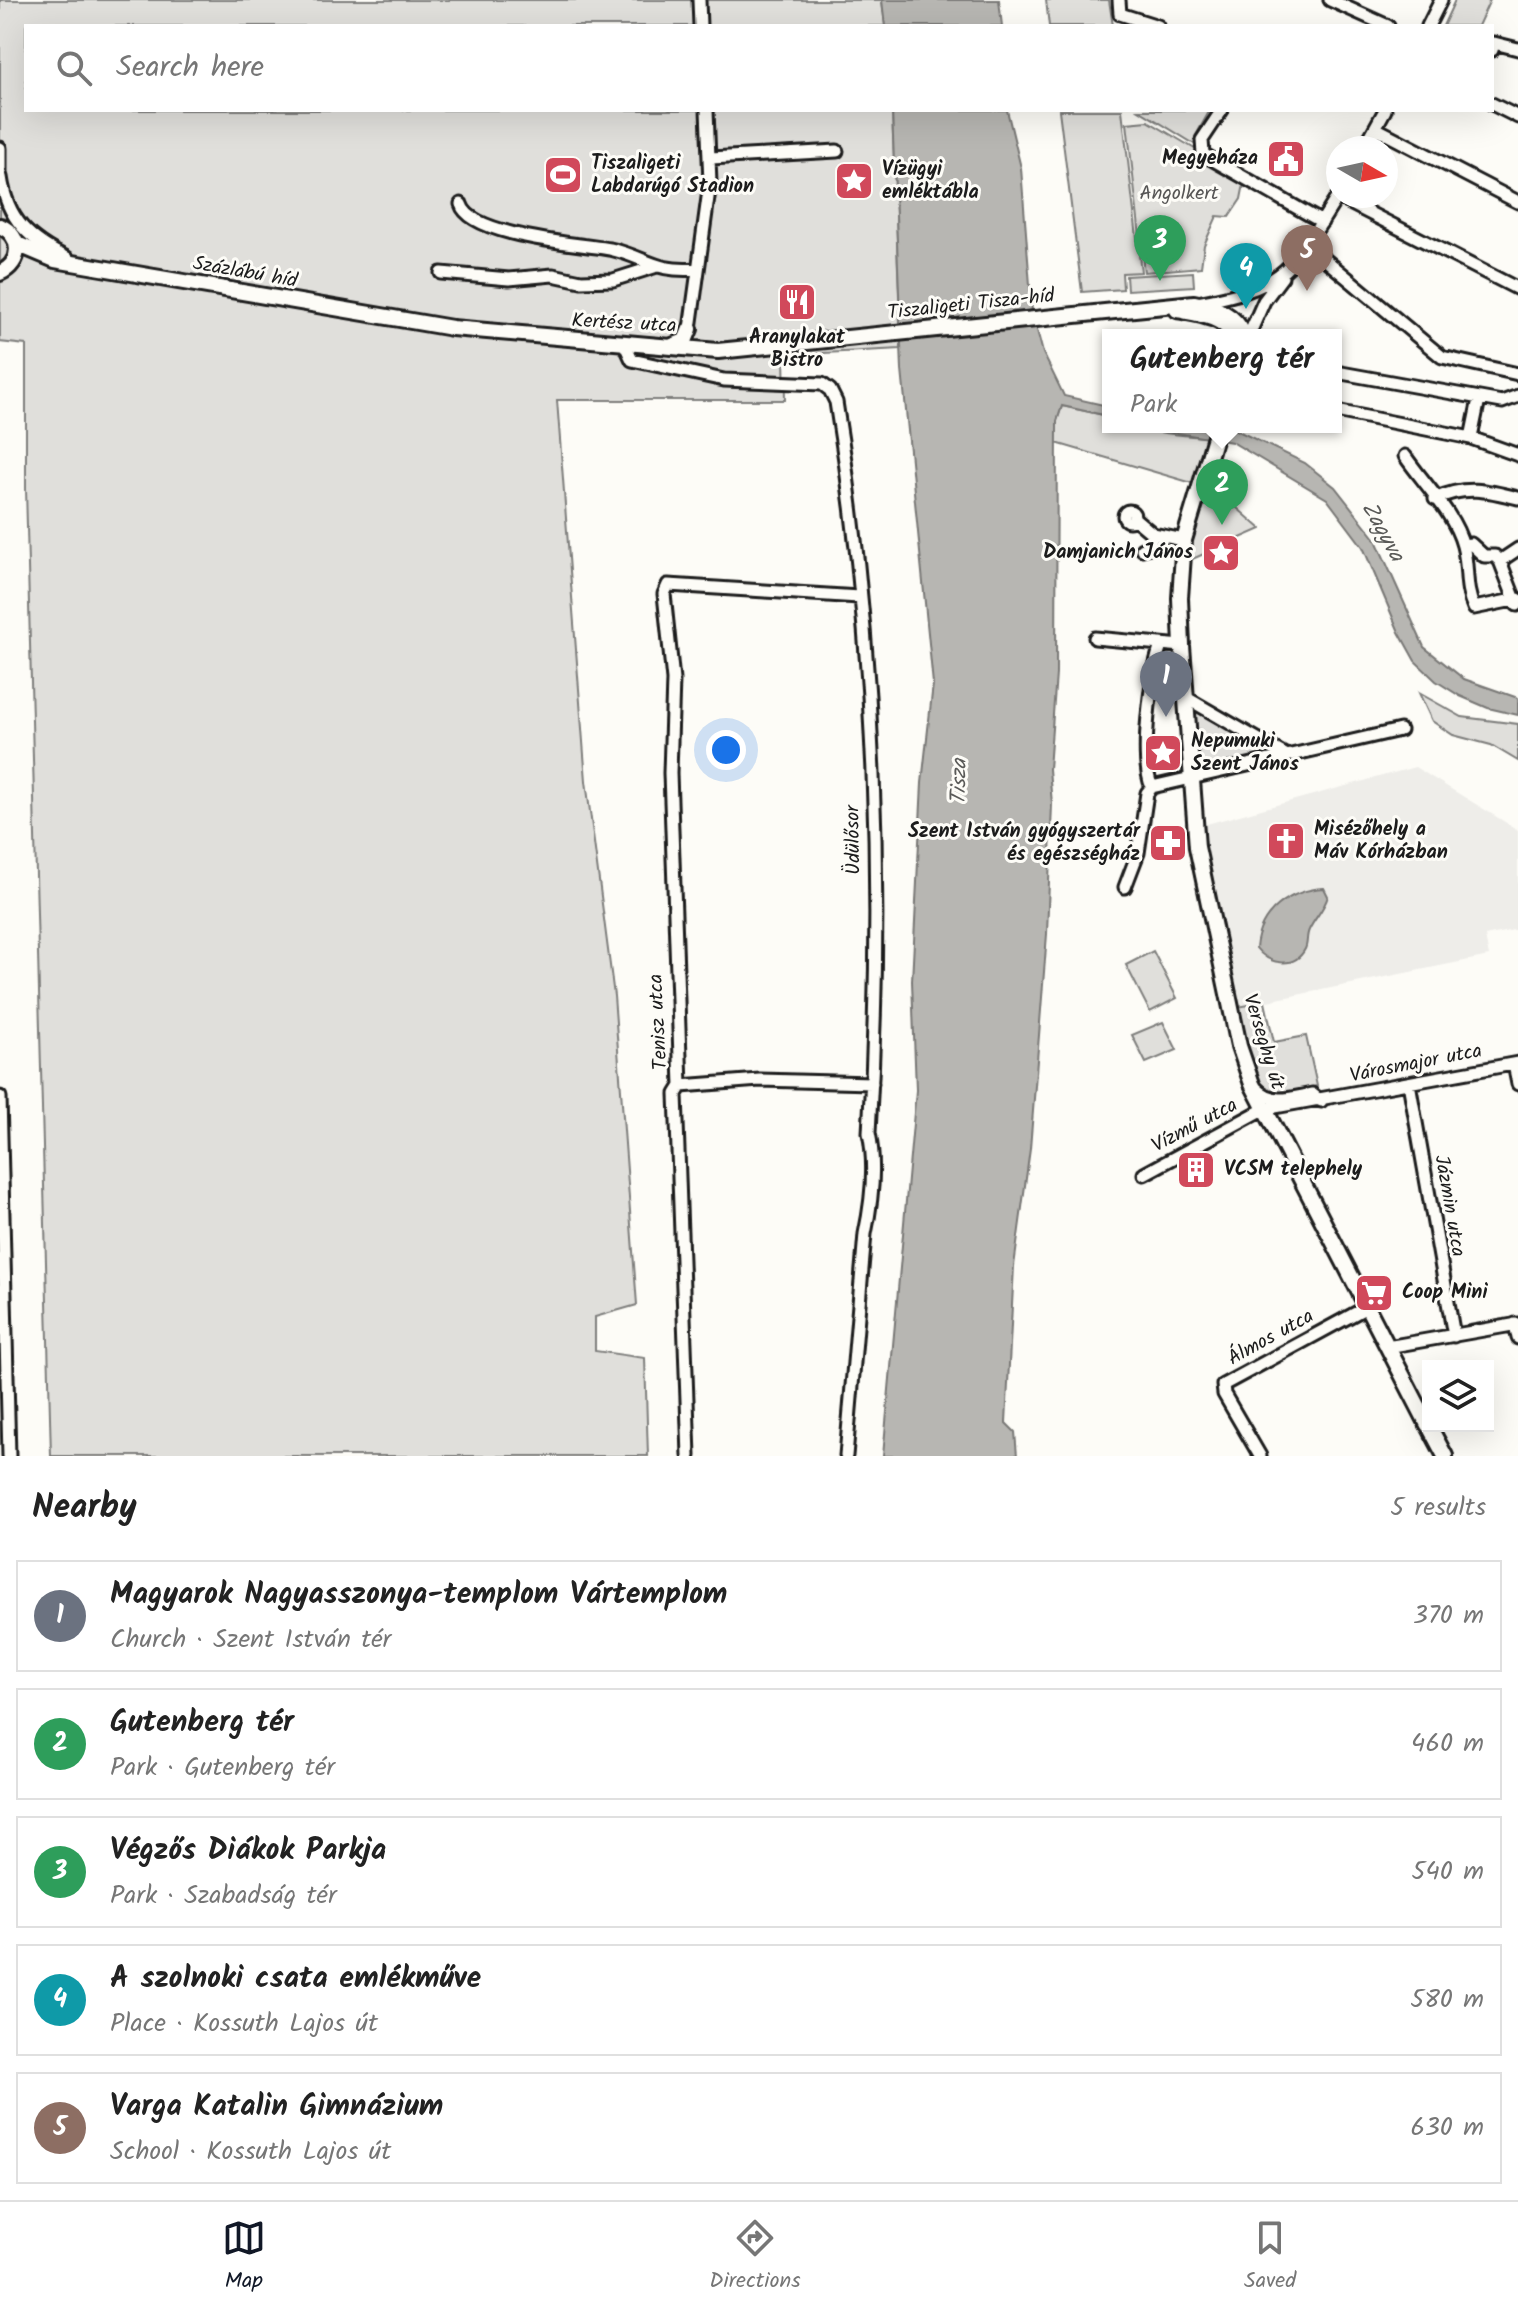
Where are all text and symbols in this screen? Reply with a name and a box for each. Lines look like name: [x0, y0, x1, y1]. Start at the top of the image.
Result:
search box: [24, 24, 1494, 112]
text: Search here: [116, 44, 264, 92]
icon: search: [52, 46, 96, 90]
north arrow: [1326, 136, 1398, 208]
public building icon: Megyeháza: [1265, 138, 1307, 180]
place label: Megyeháza: [1162, 143, 1258, 175]
place label: Tiszaligeti Labdarúgó Stadion: [591, 148, 754, 203]
sports icon: Tiszaligeti Labdarúgó Stadion: [542, 154, 584, 196]
place label: Vízügyi emléktábla: [882, 154, 979, 209]
place icon: Vízügyi emléktábla: [833, 160, 875, 202]
park label: Angolkert: [1139, 178, 1219, 210]
pin: 3: [1134, 215, 1186, 281]
pin: 5: [1281, 225, 1333, 291]
pin: 4: [1220, 243, 1272, 309]
street label: Százlábú híd: [190, 248, 301, 298]
street label: Tiszaligeti Tisza-híd: [886, 280, 1057, 330]
restaurant icon: Aranylakat Bistro: [776, 281, 818, 323]
street label: Kertész utca: [571, 305, 677, 343]
place label: Aranylakat Bistro: [749, 322, 846, 377]
popup: [1102, 329, 1342, 433]
text: Gutenberg tér: [1130, 336, 1314, 384]
text: Park: [1130, 384, 1177, 426]
pin: 2: [1196, 459, 1248, 525]
water label: Zagyva: [1351, 495, 1414, 570]
place icon: Damjanich János: [1200, 532, 1242, 574]
place label: Damjanich János: [1043, 537, 1194, 569]
pin: 1: [1140, 651, 1192, 717]
place label: Nepumuki Szent János: [1191, 726, 1299, 781]
your location: [706, 730, 746, 770]
place icon: Nepumuki Szent János: [1142, 732, 1184, 774]
water label: Tisza: [942, 757, 978, 805]
street label: Üdülősor: [837, 804, 871, 875]
place label: Misézőhely a Máv Kórházban: [1314, 814, 1448, 869]
place label: Szent István gyógyszertár és egészségház: [908, 816, 1141, 871]
church icon: Misézőhely a Máv Kórházban: [1265, 820, 1307, 862]
pharmacy icon: Szent István gyógyszertár és egészségház: [1147, 822, 1189, 864]
street label: Tenisz utca: [641, 973, 677, 1071]
street label: Verseghy út: [1233, 990, 1293, 1094]
street label: Városmajor utca: [1347, 1036, 1485, 1092]
street label: Vízmű utca: [1146, 1090, 1244, 1162]
building icon: VCSM telephely: [1175, 1149, 1217, 1191]
street label: Jázmin utca: [1424, 1153, 1474, 1259]
place label: VCSM telephely: [1224, 1154, 1363, 1186]
supermarket icon: Coop Mini: [1353, 1272, 1395, 1314]
place label: Coop Mini: [1402, 1277, 1488, 1309]
street label: Álmos utca: [1222, 1301, 1320, 1375]
map controls: [1422, 1360, 1494, 1432]
button: layers: [1422, 1360, 1494, 1432]
text: Nearby: [32, 1481, 137, 1535]
text: 5 results: [1390, 1487, 1486, 1529]
text: Magyarok Nagyasszonya-templom Vártemplom: [110, 1571, 727, 1619]
text: 1: [56, 1595, 64, 1637]
text: 370 m: [1413, 1595, 1484, 1637]
text: Church · Szent István tér: [110, 1619, 391, 1661]
text: Gutenberg tér: [110, 1699, 294, 1747]
text: 2: [52, 1723, 68, 1765]
text: 460 m: [1411, 1723, 1484, 1765]
text: Park · Gutenberg tér: [110, 1747, 335, 1789]
text: Végzős Diákok Parkja: [110, 1827, 386, 1875]
text: 3: [53, 1851, 67, 1893]
text: 540 m: [1412, 1851, 1484, 1893]
text: Park · Szabadság tér: [110, 1875, 337, 1917]
text: A szolnoki csata emlékműve: [110, 1955, 481, 2003]
text: 4: [53, 1979, 67, 2021]
text: 580 m: [1410, 1979, 1484, 2021]
text: Place · Kossuth Lajos út: [110, 2003, 378, 2045]
text: Varga Katalin Gimnázium: [110, 2083, 443, 2131]
text: 5: [53, 2107, 67, 2149]
text: 630 m: [1411, 2107, 1484, 2149]
text: School · Kossuth Lajos út: [110, 2131, 391, 2173]
tab: Map: [222, 2216, 266, 2299]
tab: Directions: [709, 2216, 801, 2299]
tab: Saved: [1244, 2216, 1296, 2299]

